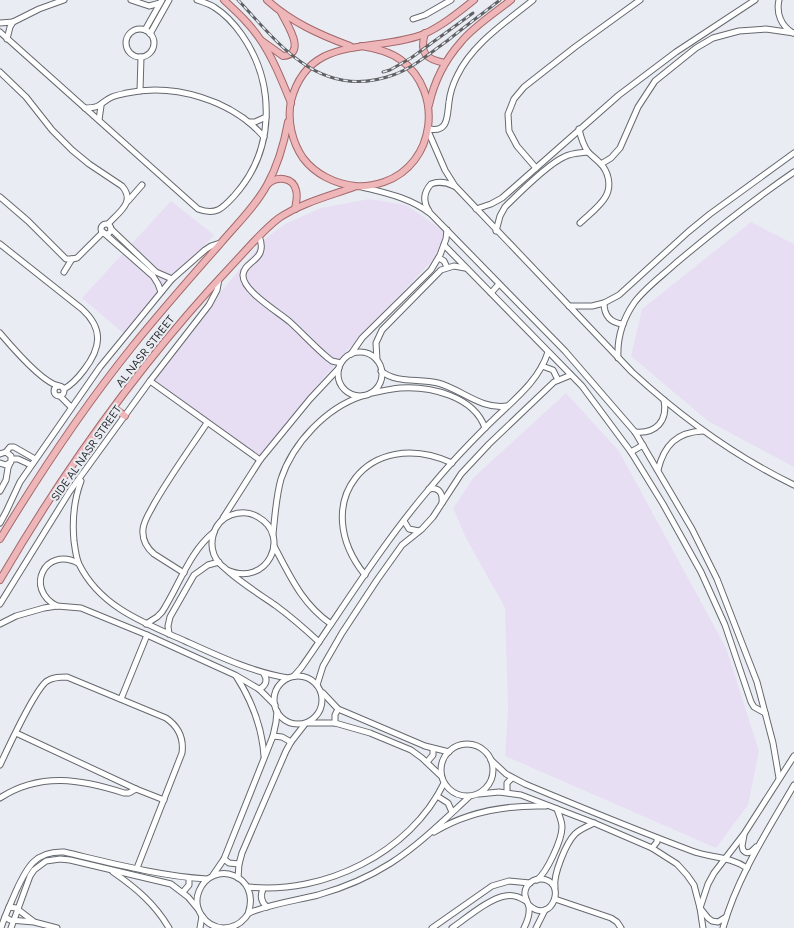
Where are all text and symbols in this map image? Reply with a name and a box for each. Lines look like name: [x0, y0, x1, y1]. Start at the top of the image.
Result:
street label: AL NASR STREET: [113, 313, 177, 390]
street label: SIDE AL NASR STREET: [49, 403, 124, 504]

